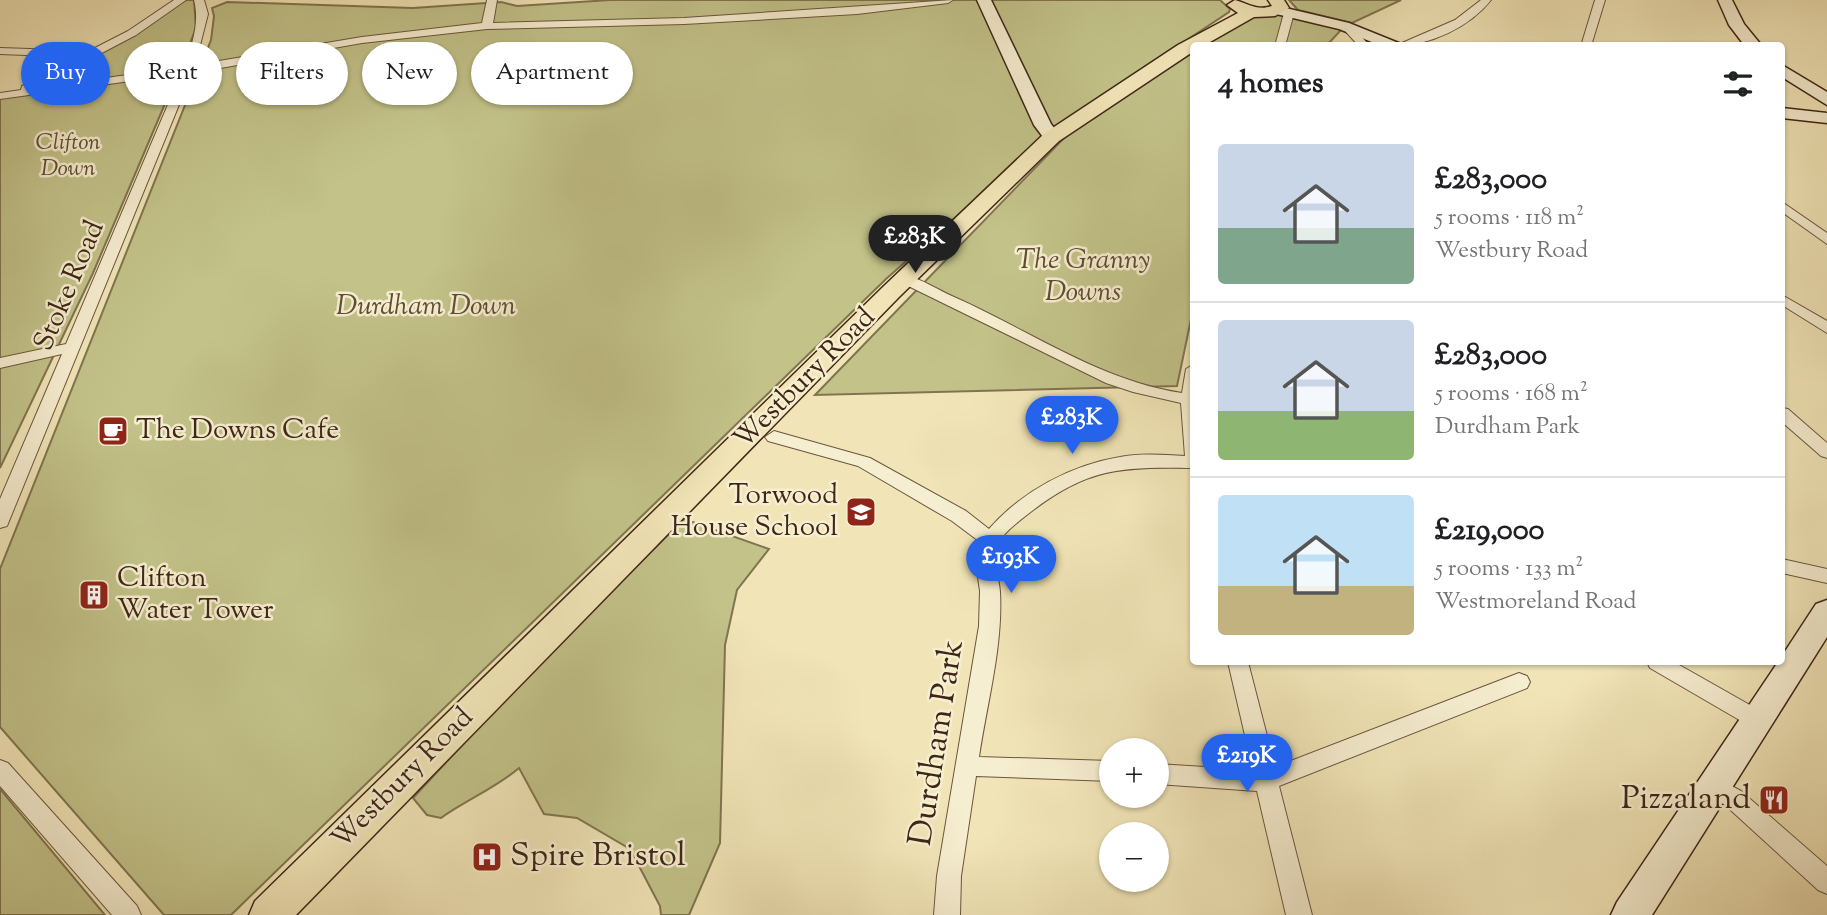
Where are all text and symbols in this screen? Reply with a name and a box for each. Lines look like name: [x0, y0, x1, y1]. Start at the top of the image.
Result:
chip: Buy: [21, 42, 110, 105]
chip: Rent: [124, 42, 222, 105]
chip: Filters: [236, 42, 348, 105]
chip: New: [362, 42, 457, 105]
chip: Apartment: [471, 42, 633, 105]
text: 4 homes: [1218, 63, 1324, 106]
icon: filters: [1719, 65, 1757, 103]
park label: Clifton Down: [36, 127, 100, 186]
text: £283,000: [1435, 159, 1547, 202]
icon: home: [1274, 172, 1358, 256]
text: 5 rooms · 118 m²: [1435, 202, 1584, 235]
street label: Stoke Road: [25, 214, 115, 357]
pin: £283K: [866, 216, 964, 275]
text: £283K: [884, 221, 946, 254]
text: Westbury Road: [1435, 235, 1588, 268]
park label: The Granny Downs: [1016, 241, 1150, 313]
park label: Durdham Down: [336, 287, 516, 327]
street label: Westbury Road: [725, 299, 885, 459]
text: £283,000: [1435, 335, 1547, 378]
icon: home: [1274, 348, 1358, 432]
text: 5 rooms · 168 m²: [1435, 378, 1588, 411]
pin: £283K: [1023, 396, 1121, 456]
text: £283K: [1041, 402, 1103, 435]
place label: The Downs Cafe: [136, 411, 339, 451]
text: Durdham Park: [1435, 411, 1580, 444]
cafe icon: The Downs Cafe: [96, 414, 130, 448]
place label: Torwood House School: [671, 476, 838, 548]
school or university icon: Torwood House School: [844, 495, 878, 529]
text: £219,000: [1435, 510, 1544, 553]
icon: home: [1274, 523, 1358, 607]
pin: £193K: [962, 536, 1060, 595]
text: £193K: [982, 541, 1040, 574]
text: 5 rooms · 133 m²: [1435, 553, 1583, 586]
place label: Clifton Water Tower: [117, 559, 274, 631]
building icon: Clifton Water Tower: [77, 578, 111, 612]
text: Westmoreland Road: [1435, 586, 1637, 619]
street label: Durdham Park: [898, 636, 978, 850]
street label: Westbury Road: [323, 699, 483, 859]
pin: £219K: [1198, 734, 1296, 794]
map controls: [1099, 738, 1169, 892]
button: +: [1099, 738, 1169, 808]
text: £219K: [1218, 740, 1277, 773]
place label: Pizzaland: [1621, 776, 1751, 824]
restaurant icon: Pizzaland: [1757, 783, 1791, 817]
button: −: [1099, 822, 1169, 892]
place label: Spire Bristol: [510, 833, 686, 881]
hospital icon: Spire Bristol: [470, 840, 504, 874]

